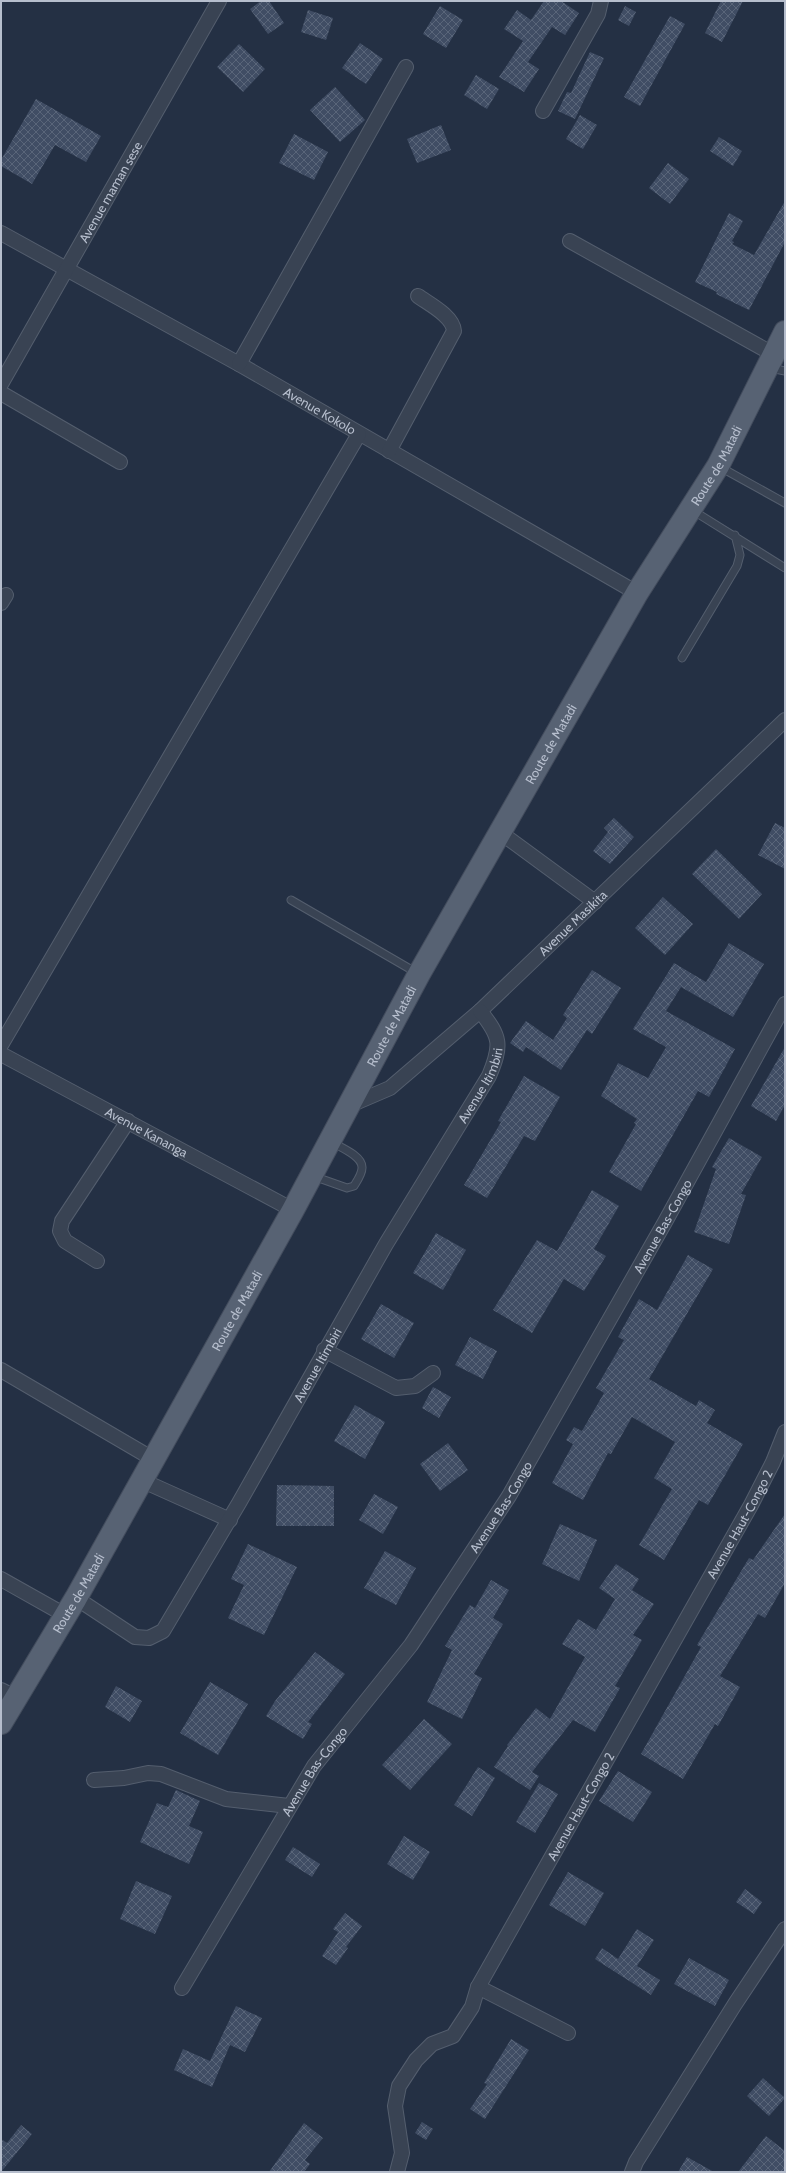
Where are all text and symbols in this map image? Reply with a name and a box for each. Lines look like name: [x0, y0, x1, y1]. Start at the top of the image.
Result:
street label: Avenue maman sese: [75, 138, 146, 245]
street label: Avenue Kokolo: [281, 383, 359, 438]
street label: Route de Matadi: [687, 423, 745, 508]
street label: Route de Matadi: [521, 701, 580, 787]
street label: Avenue Masikita: [535, 886, 611, 959]
street label: Route de Matadi: [363, 983, 419, 1069]
street label: Avenue Itimbiri: [454, 1047, 505, 1126]
street label: Avenue Kananga: [102, 1103, 191, 1161]
street label: Avenue Bas-Congo: [630, 1177, 695, 1276]
street label: Route de Matadi: [208, 1268, 266, 1354]
street label: Avenue Itimbiri: [290, 1325, 345, 1405]
street label: Avenue Bas-Congo: [466, 1458, 535, 1556]
street label: Avenue Haut-Congo 2: [703, 1467, 776, 1581]
street label: Route de Matadi: [49, 1550, 107, 1636]
street label: Avenue Bas-Congo: [278, 1723, 350, 1819]
street label: Avenue Haut-Congo 2: [543, 1749, 617, 1863]

